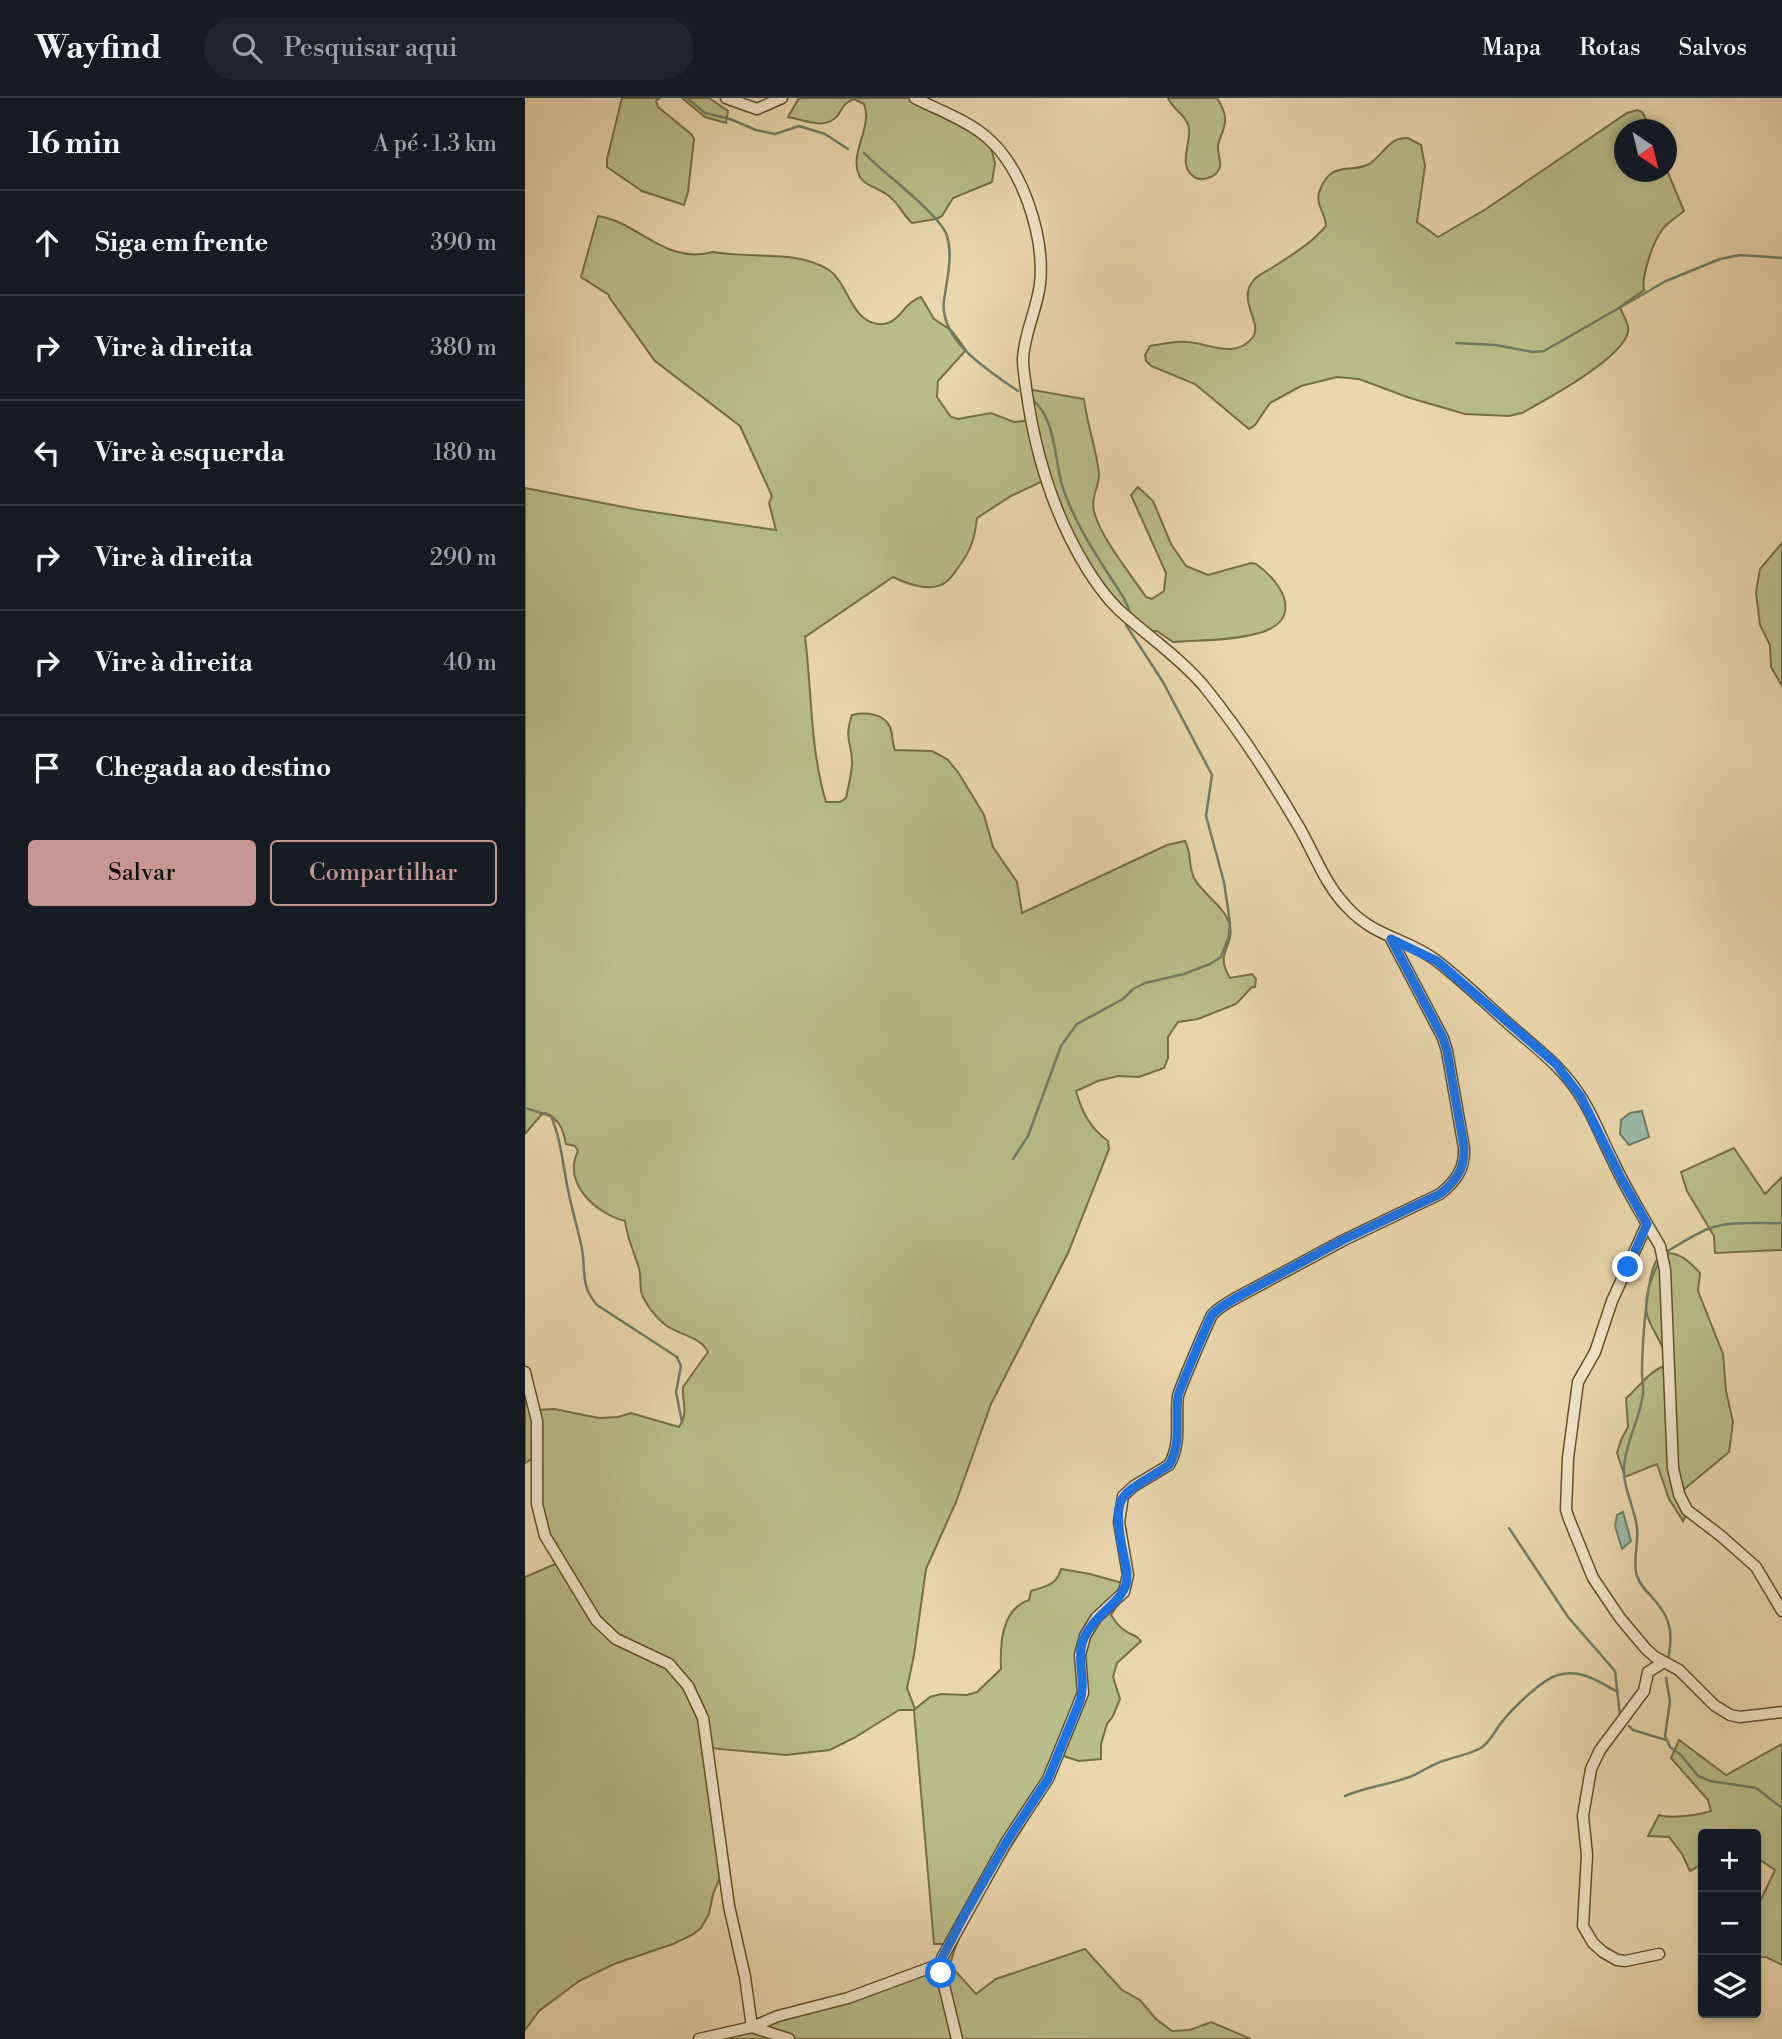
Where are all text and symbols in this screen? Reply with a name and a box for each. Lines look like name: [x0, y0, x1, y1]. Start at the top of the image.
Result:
search box: [204, 17, 694, 80]
text: Wayfind: [35, 28, 162, 69]
icon: search: [228, 29, 266, 67]
text: Pesquisar aqui: [284, 32, 458, 64]
text: Mapa: [1482, 33, 1541, 63]
text: Rotas: [1579, 33, 1640, 63]
text: Salvos: [1678, 33, 1747, 63]
north arrow: [1614, 119, 1677, 182]
text: 16 min: [28, 125, 120, 163]
text: A pé · 1.3 km: [373, 130, 497, 158]
icon: ahead: [28, 224, 66, 262]
text: Siga em frente: [95, 227, 268, 259]
text: 390 m: [430, 229, 497, 257]
icon: right: [28, 329, 66, 367]
text: Vire à direita: [95, 332, 253, 364]
text: 380 m: [430, 334, 497, 362]
icon: left: [28, 434, 66, 472]
text: Vire à esquerda: [95, 437, 285, 469]
text: 180 m: [433, 439, 497, 467]
icon: right: [28, 539, 66, 577]
text: Vire à direita: [95, 542, 253, 574]
text: 290 m: [430, 544, 497, 572]
icon: right: [28, 644, 66, 682]
text: Vire à direita: [95, 647, 253, 679]
text: 40 m: [443, 649, 497, 677]
icon: arrive: [28, 749, 66, 787]
text: Chegada ao destino: [95, 752, 331, 784]
button: Salvar: [28, 840, 256, 906]
button: Compartilhar: [270, 840, 497, 906]
route end: [1612, 1251, 1643, 1282]
map controls: [1698, 1829, 1761, 2018]
button: +: [1698, 1829, 1761, 1892]
button: −: [1698, 1892, 1761, 1955]
button: layers: [1698, 1955, 1761, 2018]
route start: [925, 1957, 956, 1988]

